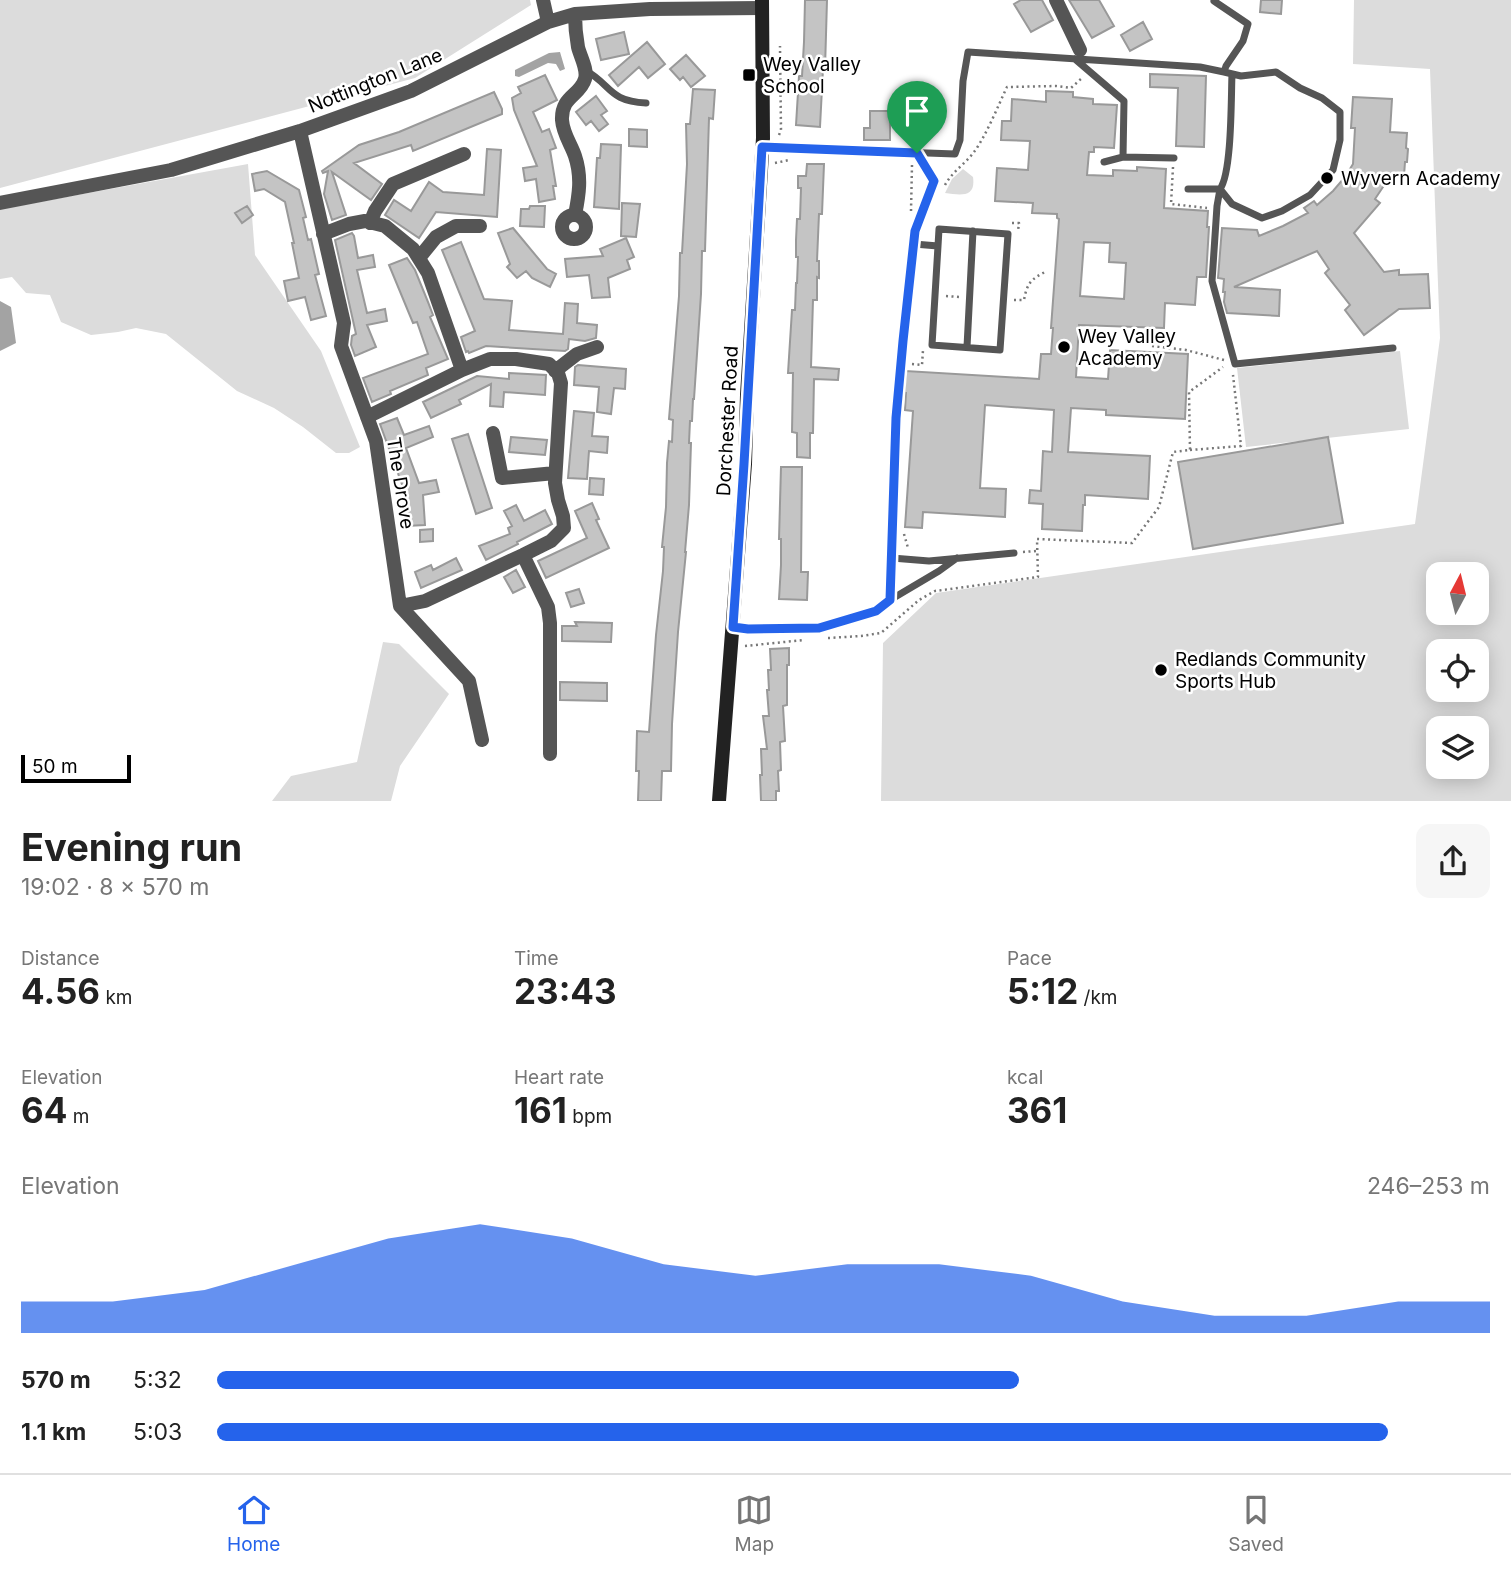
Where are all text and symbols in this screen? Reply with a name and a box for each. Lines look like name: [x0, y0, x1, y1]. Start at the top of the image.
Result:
street label: Nottington Lane: [305, 43, 446, 118]
place label: Wey Valley School: [763, 53, 861, 98]
marker: Wey Valley School: [741, 67, 757, 83]
pin: [887, 81, 947, 153]
icon: arrive: [898, 92, 936, 130]
place label: Wyvern Academy: [1341, 167, 1501, 190]
marker: Wyvern Academy: [1319, 170, 1335, 186]
place label: Wey Valley Academy: [1078, 325, 1176, 370]
marker: Wey Valley Academy: [1056, 339, 1072, 355]
street label: Dorchester Road: [712, 345, 743, 497]
street label: The Drove: [382, 435, 419, 531]
north arrow: [1426, 562, 1489, 625]
map controls: [1426, 562, 1489, 779]
button: locate: [1426, 639, 1489, 702]
place label: Redlands Community Sports Hub: [1175, 648, 1366, 693]
marker: Redlands Community Sports Hub: [1153, 662, 1169, 678]
button: layers: [1426, 716, 1489, 779]
scale bar: [21, 752, 131, 784]
text: 50 m: [32, 755, 78, 778]
text: Evening run: [21, 824, 242, 870]
button: share: [1416, 824, 1490, 898]
text: 19:02 · 8 × 570 m: [21, 873, 210, 901]
text: Distance: [21, 947, 99, 970]
text: Time: [514, 947, 559, 970]
text: Pace: [1007, 947, 1052, 970]
text: 4.56: [21, 970, 100, 1012]
text: 23:43: [514, 970, 617, 1012]
text: 5:12: [1007, 970, 1078, 1012]
text: km: [100, 986, 132, 1009]
text: /km: [1078, 986, 1117, 1009]
text: Elevation: [21, 1066, 102, 1089]
text: Heart rate: [514, 1066, 604, 1089]
text: kcal: [1007, 1066, 1043, 1089]
text: 64: [21, 1089, 67, 1131]
text: 161: [514, 1089, 567, 1131]
text: 361: [1007, 1089, 1067, 1131]
text: m: [67, 1105, 89, 1128]
text: bpm: [567, 1105, 612, 1128]
text: Elevation: [21, 1172, 120, 1200]
text: 246–253 m: [1367, 1172, 1490, 1200]
text: 570 m: [21, 1366, 91, 1394]
text: 5:32: [133, 1366, 182, 1394]
text: 1.1 km: [21, 1418, 86, 1446]
text: 5:03: [133, 1418, 182, 1446]
tab: Home: [227, 1491, 280, 1556]
tab: Map: [735, 1491, 774, 1556]
tab: Saved: [1228, 1491, 1284, 1556]

